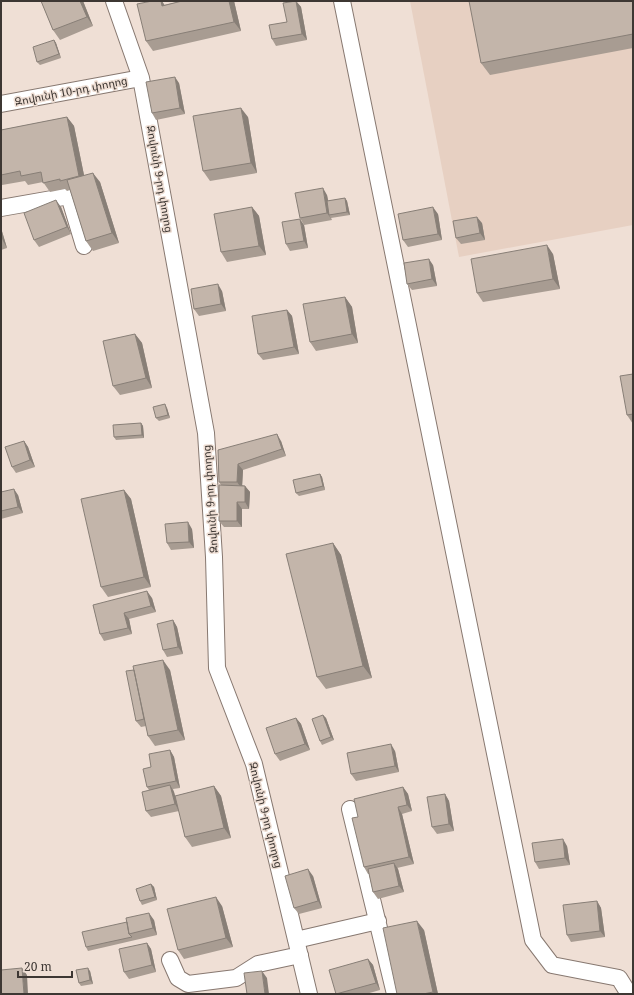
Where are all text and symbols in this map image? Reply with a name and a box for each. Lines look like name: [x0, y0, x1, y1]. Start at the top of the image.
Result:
street label: Զովունի 10-րդ փողոց: [13, 72, 129, 109]
street label: Զովունի 9-րդ փողոց: [144, 124, 177, 234]
street label: Զովունի 9-րդ փողոց: [198, 444, 221, 554]
street label: Զովունի 9-րդ փողոց: [246, 760, 287, 869]
scale bar: [18, 953, 72, 979]
text: 20 m: [24, 958, 52, 975]

